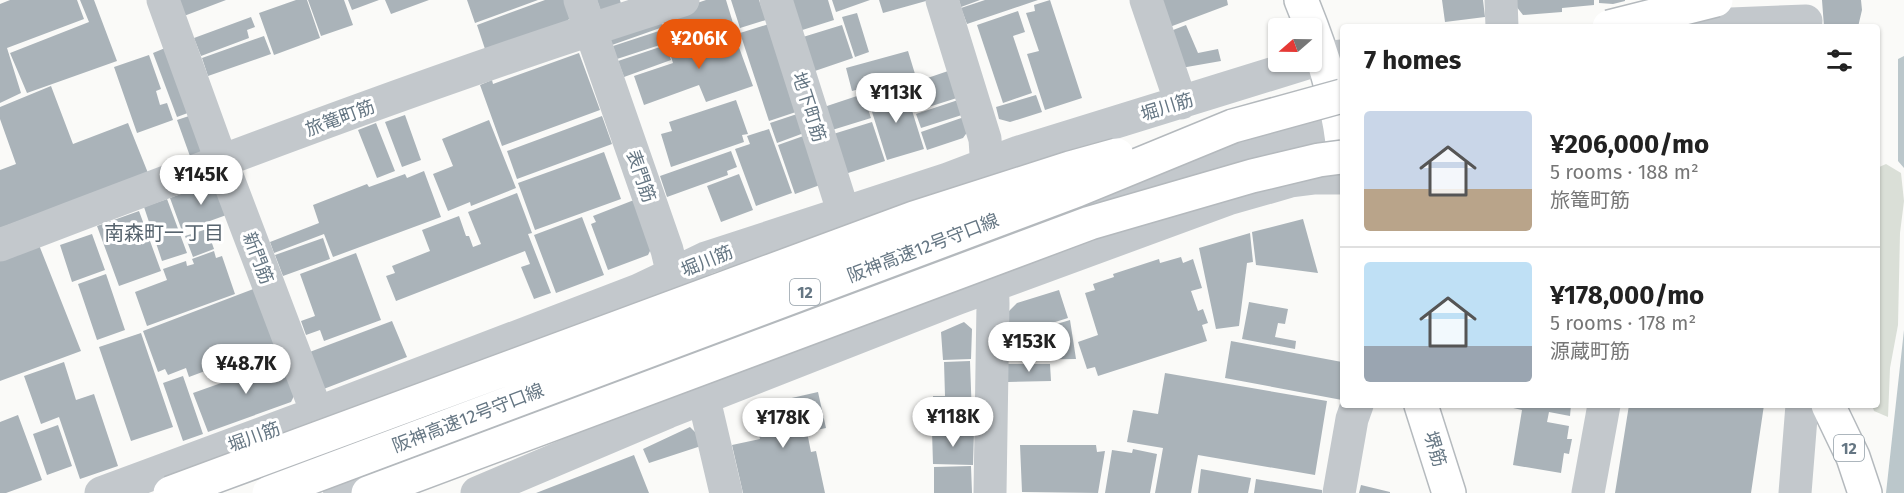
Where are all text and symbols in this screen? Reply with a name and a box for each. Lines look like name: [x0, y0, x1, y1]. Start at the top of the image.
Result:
north arrow: [1268, 18, 1322, 72]
map controls: [1268, 18, 1322, 72]
pin: ¥206K: [657, 19, 741, 70]
text: ¥206K: [670, 26, 728, 50]
icon: filters: [1823, 44, 1856, 77]
text: 7 homes: [1364, 45, 1461, 76]
street label: 地下町筋: [787, 69, 831, 145]
pin: ¥113K: [854, 73, 938, 124]
text: ¥113K: [870, 80, 922, 104]
street label: 堀川筋: [1138, 89, 1196, 125]
street label: 旅篭町筋: [302, 95, 378, 141]
text: ¥206,000/mo: [1550, 129, 1709, 160]
icon: home: [1412, 135, 1484, 207]
street label: 表門筋: [622, 147, 660, 205]
pin: ¥145K: [159, 155, 243, 206]
text: 5 rooms · 188 m²: [1550, 160, 1699, 184]
text: ¥145K: [174, 162, 228, 186]
text: 旅篭町筋: [1550, 188, 1630, 212]
street label: 阪神高速12号守口線: [844, 209, 1002, 287]
district label: 南森町一丁目: [104, 221, 224, 245]
street label: 新門筋: [238, 229, 278, 287]
street label: 堀川筋: [678, 241, 736, 281]
road number: 12: [790, 279, 820, 305]
text: ¥178,000/mo: [1550, 280, 1704, 311]
icon: home: [1412, 286, 1484, 358]
text: 5 rooms · 178 m²: [1550, 311, 1696, 335]
pin: ¥153K: [987, 322, 1071, 373]
text: ¥153K: [1002, 329, 1056, 353]
text: 源蔵町筋: [1550, 339, 1630, 363]
pin: ¥48.7K: [197, 344, 295, 395]
text: ¥48.7K: [216, 351, 276, 375]
street label: 阪神高速12号守口線: [389, 379, 547, 457]
pin: ¥118K: [911, 397, 995, 448]
pin: ¥178K: [741, 398, 825, 449]
text: ¥118K: [926, 404, 980, 428]
text: ¥178K: [756, 405, 810, 429]
street label: 堀川筋: [225, 417, 283, 457]
street label: 堺筋: [1419, 429, 1451, 469]
road number: 12: [1834, 435, 1864, 461]

